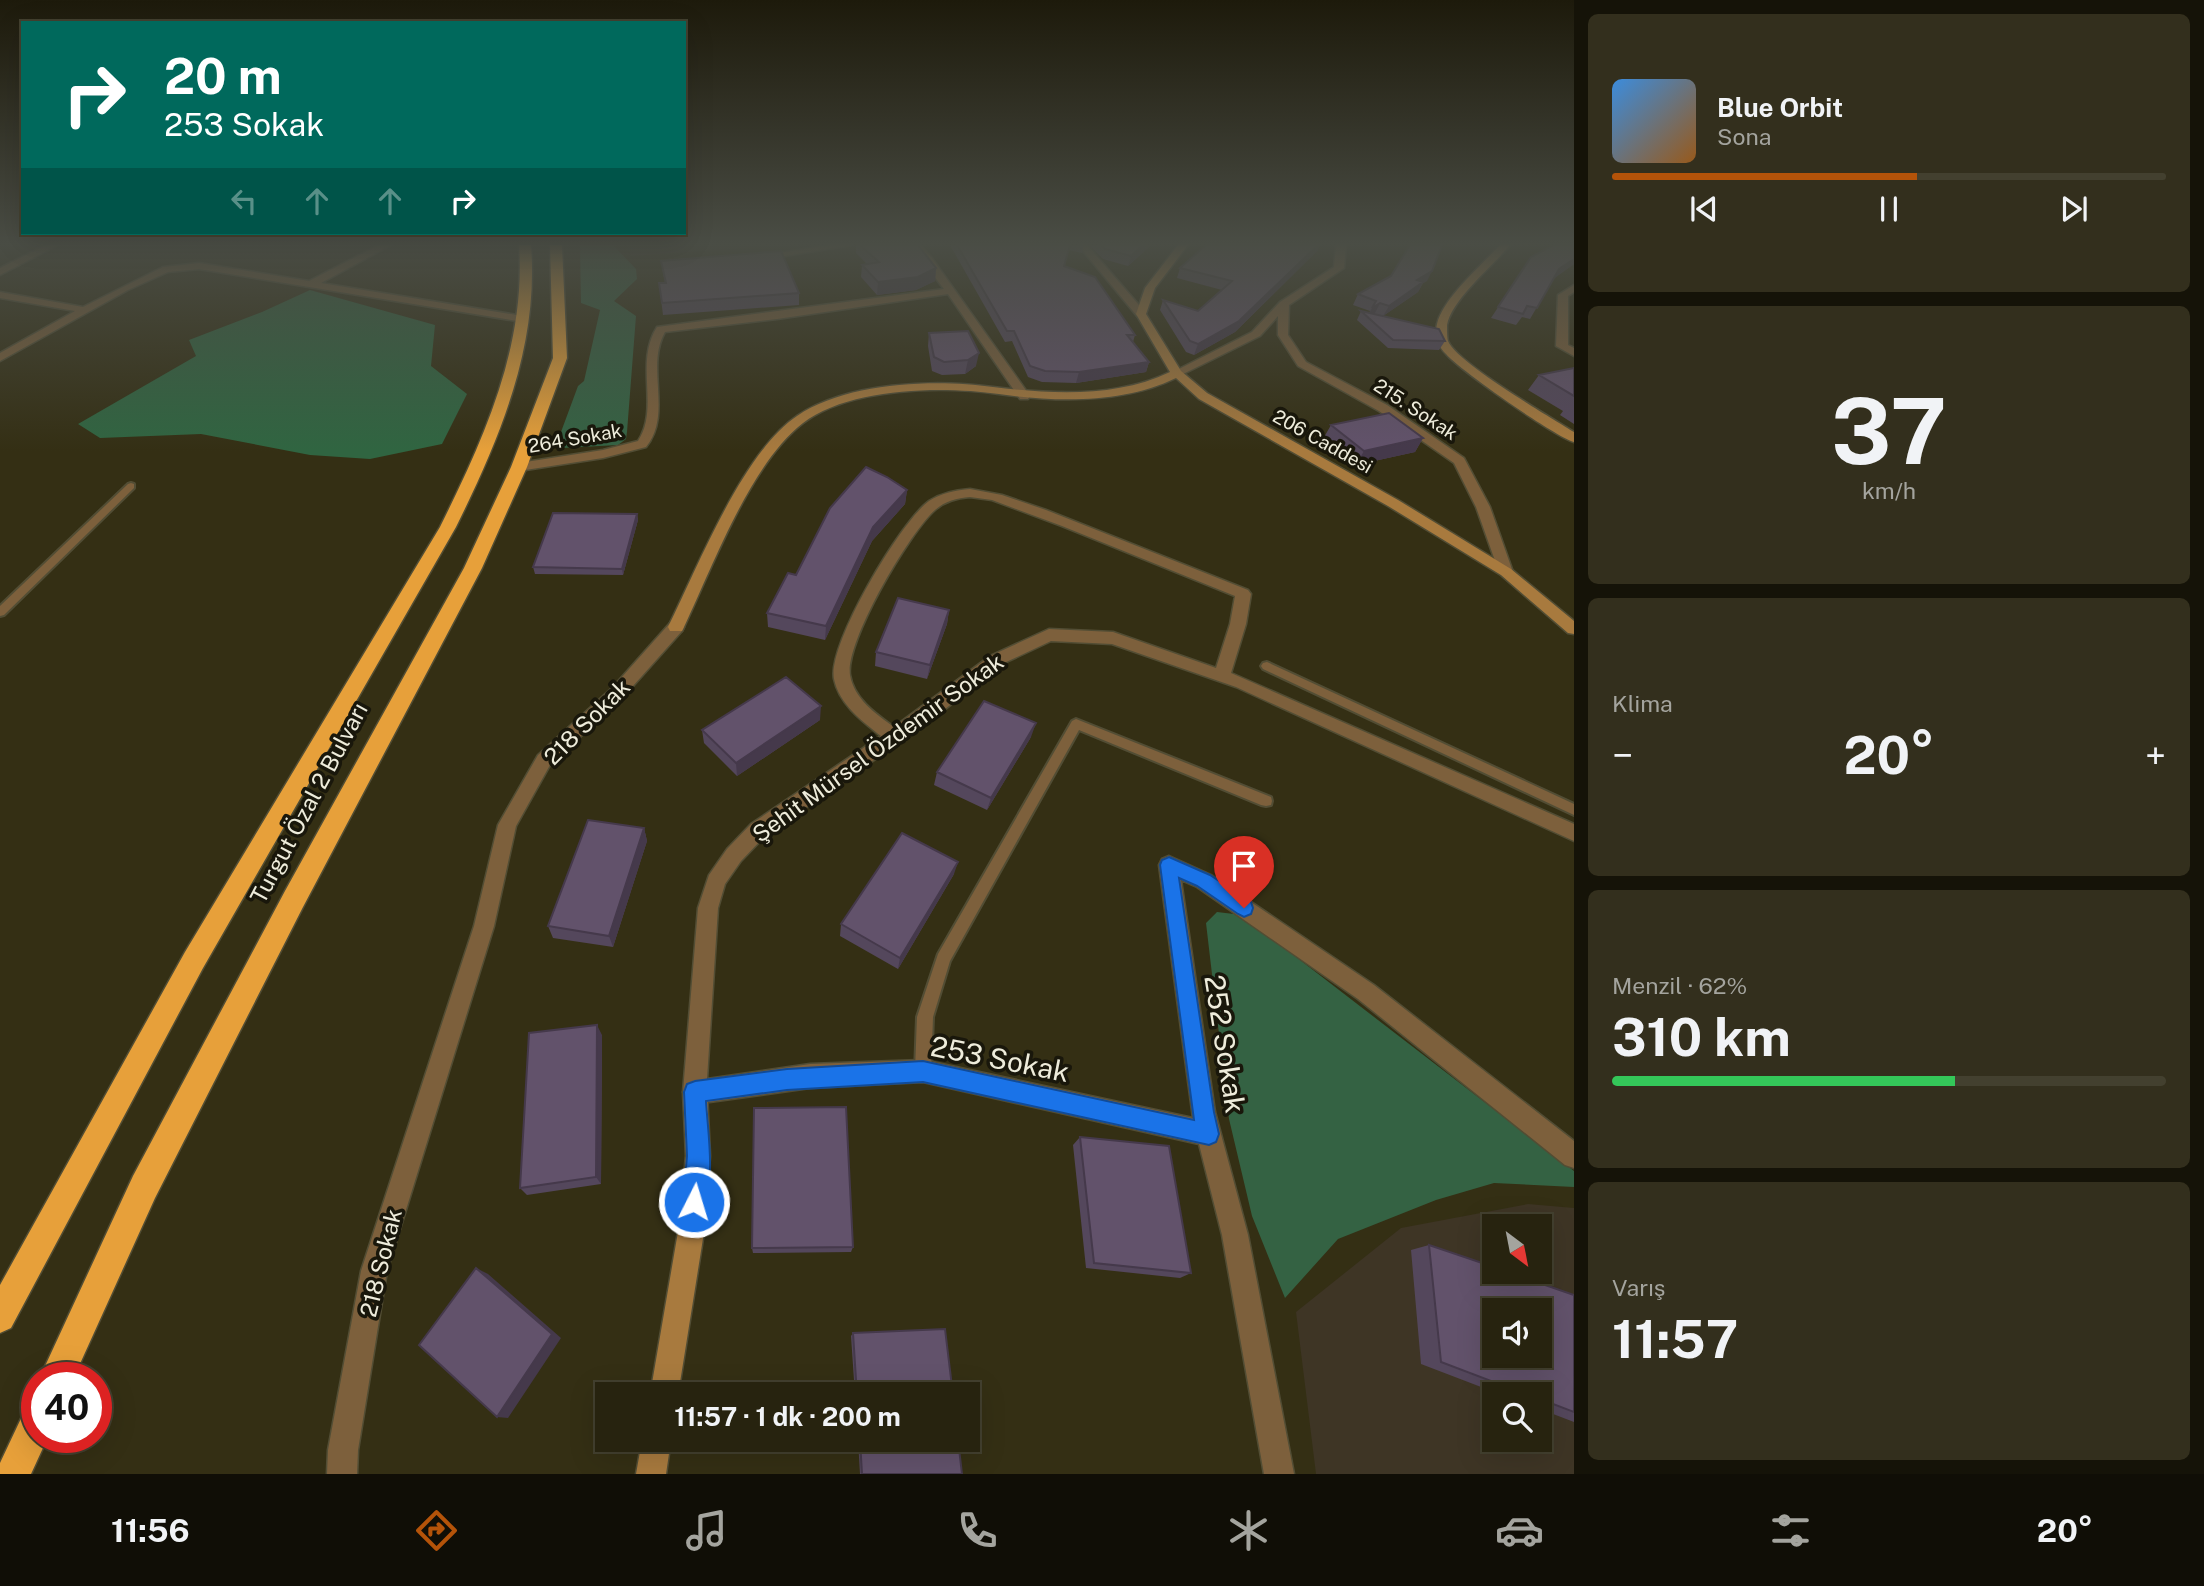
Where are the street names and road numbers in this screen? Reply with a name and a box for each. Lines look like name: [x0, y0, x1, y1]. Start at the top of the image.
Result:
street label: 215. Sokak: [1370, 374, 1462, 444]
street label: 206 Caddesi: [1269, 405, 1377, 477]
street label: 264 Sokak: [526, 419, 624, 457]
street label: Şehit Mürsel Özdemir Sokak: [747, 648, 1008, 848]
street label: 218 Sokak: [538, 673, 635, 770]
street label: Turgut Özal 2 Bulvarı: [244, 698, 373, 908]
street label: 252 Sokak: [1198, 973, 1253, 1115]
street label: 253 Sokak: [928, 1029, 1072, 1088]
street label: 218 Sokak: [354, 1206, 407, 1320]

